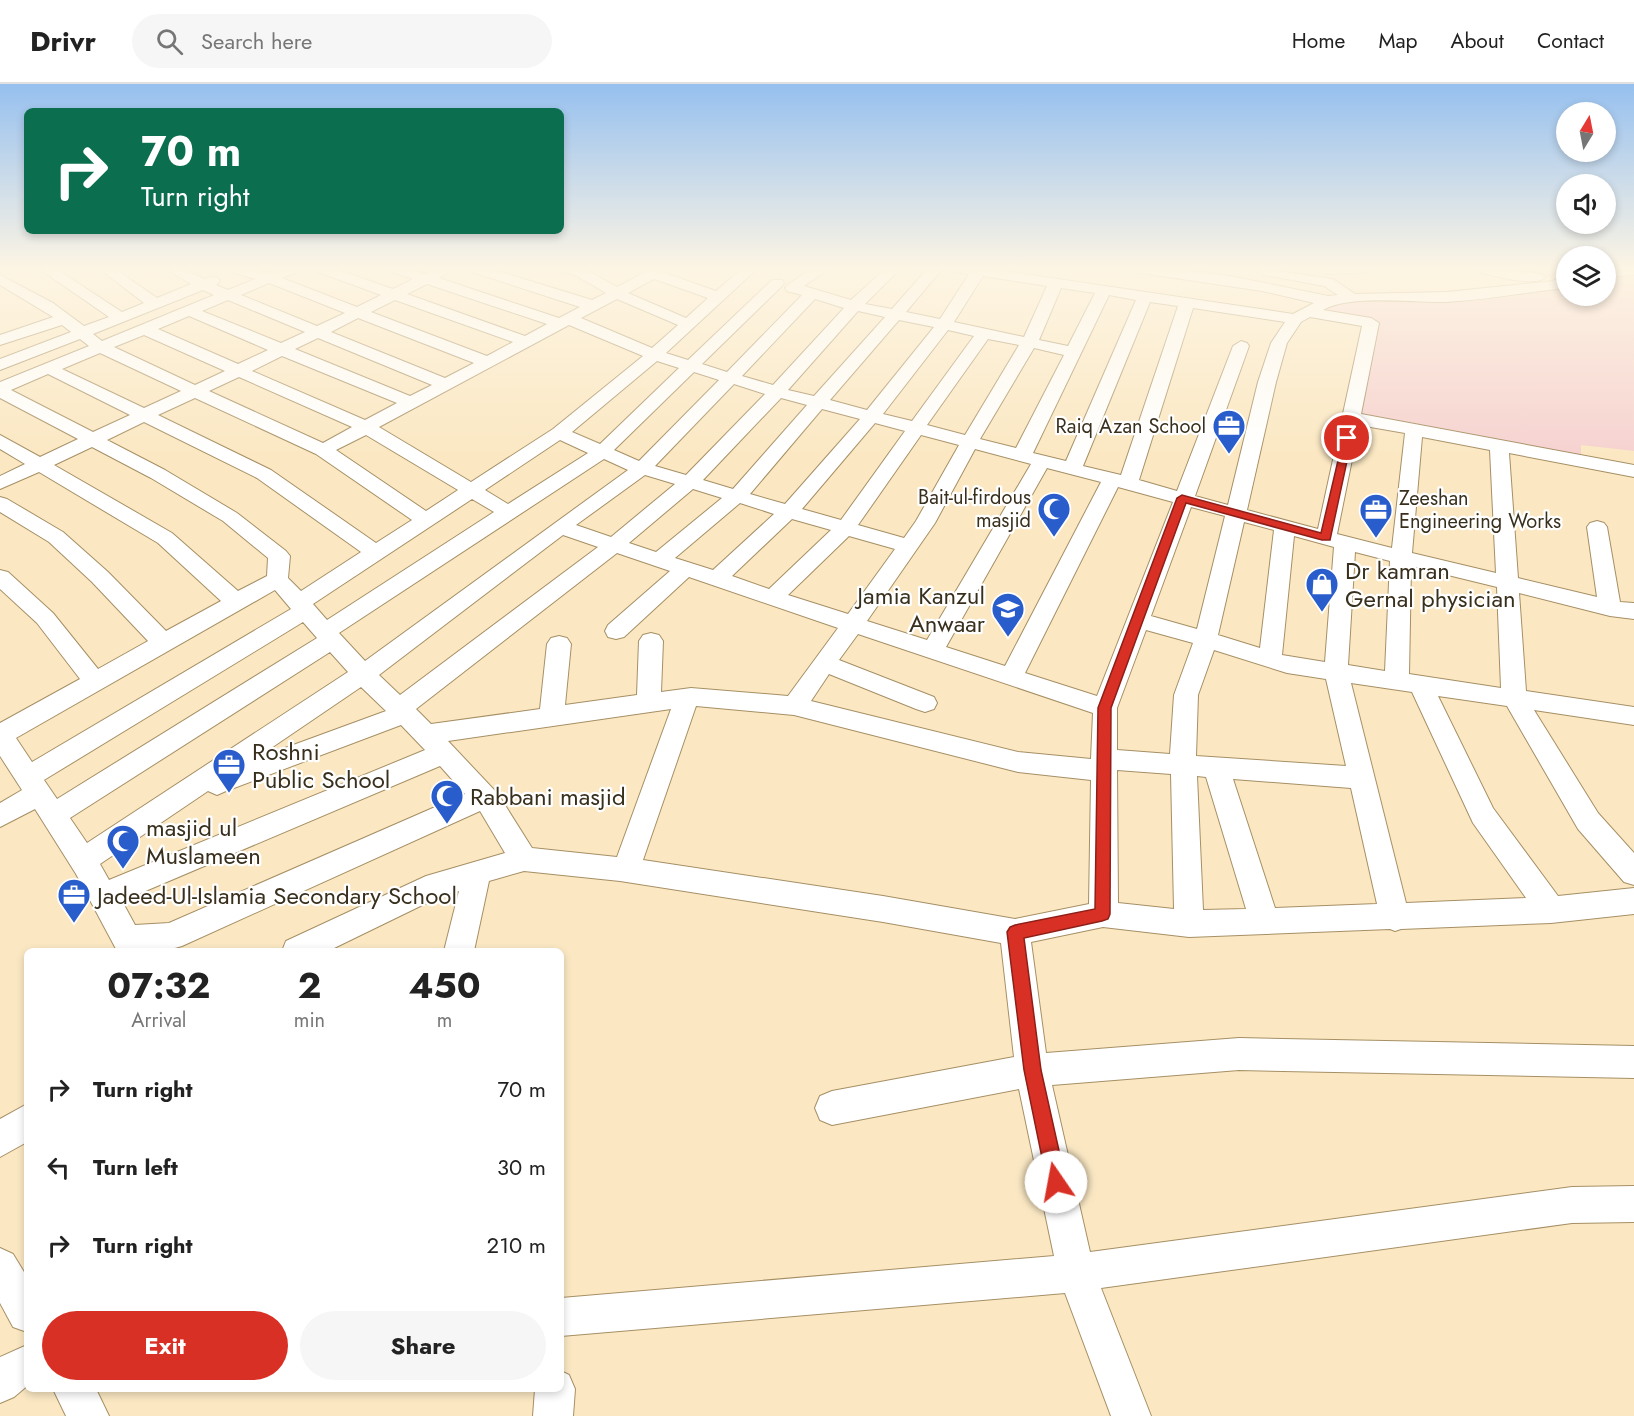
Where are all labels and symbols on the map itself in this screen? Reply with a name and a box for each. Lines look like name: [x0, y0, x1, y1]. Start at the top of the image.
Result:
north arrow: [1556, 102, 1616, 162]
office icon: Raiq Azan School: [1211, 408, 1247, 455]
place label: Raiq Azan School: [1056, 412, 1206, 441]
pin: [1321, 412, 1372, 463]
place label: Bait-ul-firdous masjid: [918, 483, 1031, 535]
place label: Zeeshan Engineering Works: [1399, 484, 1561, 536]
mosque icon: Bait-ul-firdous masjid: [1036, 491, 1072, 538]
office icon: Zeeshan Engineering Works: [1358, 492, 1394, 539]
place label: Dr kamran Gernal physician: [1345, 553, 1516, 616]
shop icon: Dr kamran Gernal physician: [1304, 566, 1340, 613]
place label: Jamia Kanzul Anwaar: [854, 578, 986, 641]
school or university icon: Jamia Kanzul Anwaar: [990, 591, 1026, 638]
place label: Roshni Public School: [252, 734, 390, 797]
office icon: Roshni Public School: [211, 747, 247, 794]
mosque icon: Rabbani masjid: [429, 778, 465, 825]
place label: Rabbani masjid: [470, 779, 626, 814]
place label: masjid ul Muslameen: [146, 810, 261, 873]
mosque icon: masjid ul Muslameen: [105, 823, 141, 870]
office icon: Jadeed-Ul-Islamia Secondary School: [56, 877, 92, 924]
place label: Jadeed-Ul-Islamia Secondary School: [94, 878, 457, 913]
position arrow: [1024, 1150, 1088, 1214]

